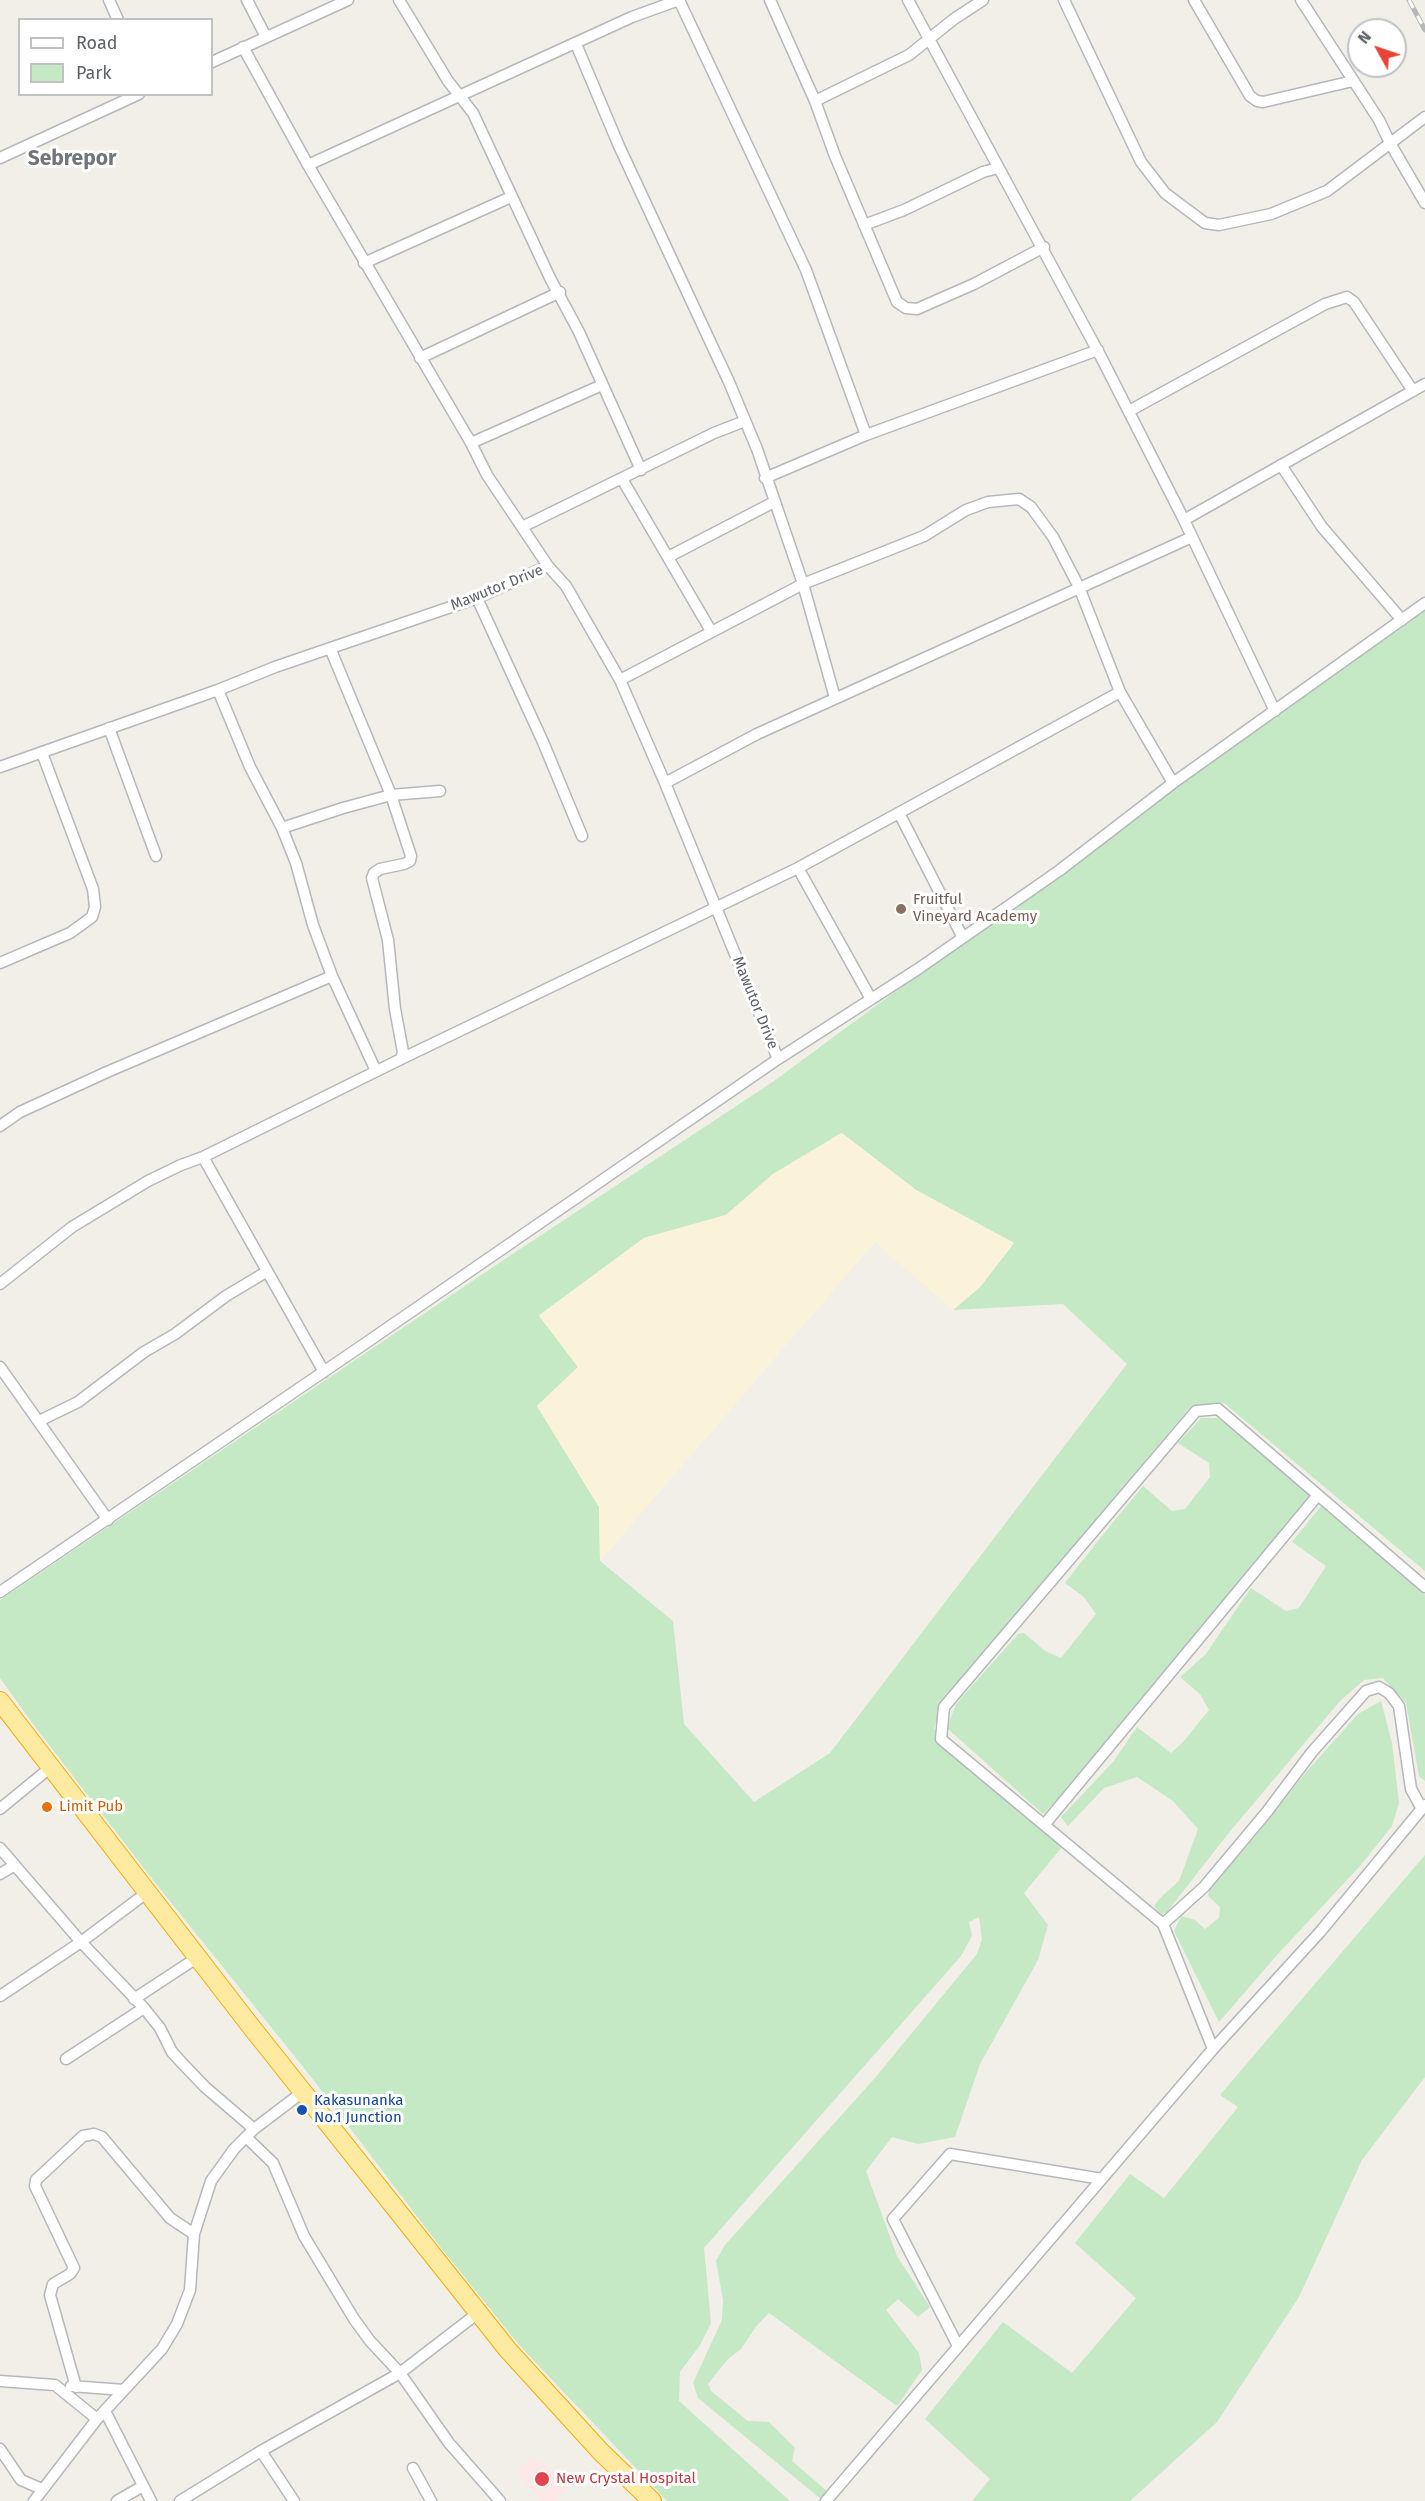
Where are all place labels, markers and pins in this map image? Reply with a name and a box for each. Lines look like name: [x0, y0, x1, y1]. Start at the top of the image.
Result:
place label: Fruitful Vineyard Academy: [913, 891, 1037, 926]
marker: Fruitful Vineyard Academy: [894, 902, 908, 916]
place label: Limit Pub: [59, 1798, 123, 1816]
marker: Limit Pub: [40, 1800, 54, 1814]
place label: Kakasunanka No.1 Junction: [314, 2092, 403, 2127]
marker: Kakasunanka No.1 Junction: [295, 2103, 309, 2117]
marker: New Crystal Hospital: [533, 2470, 551, 2488]
place label: New Crystal Hospital: [556, 2470, 696, 2488]

